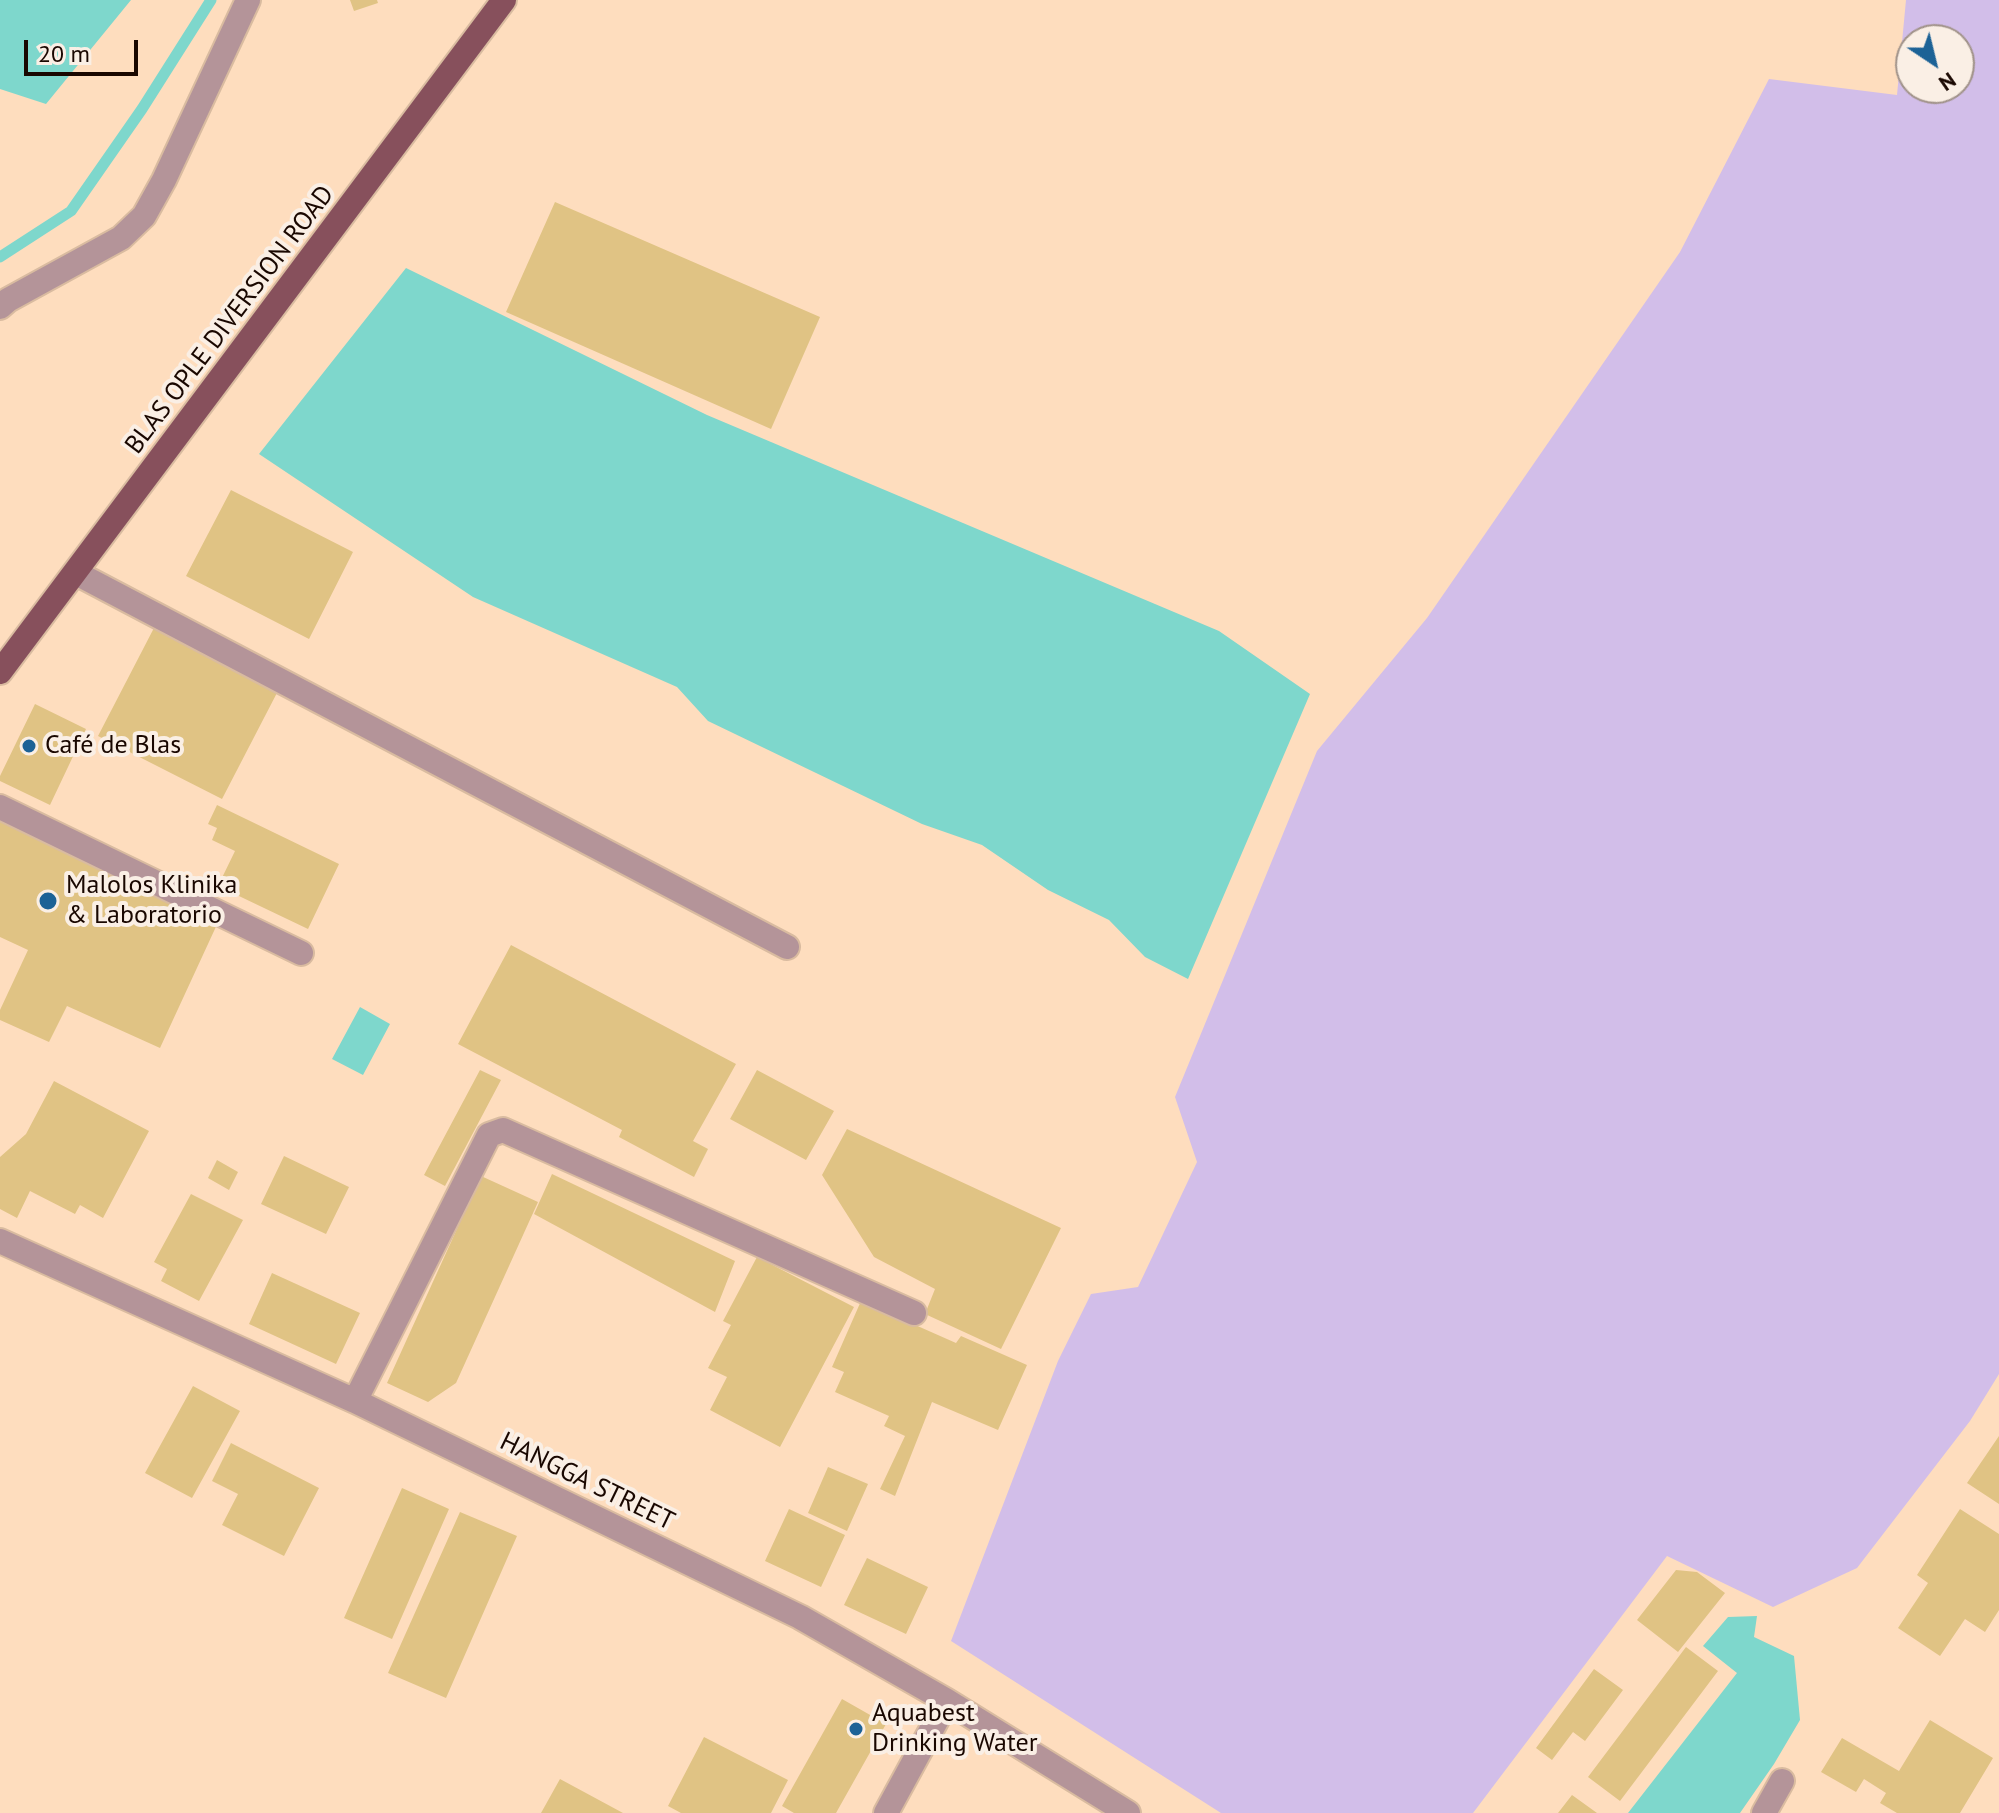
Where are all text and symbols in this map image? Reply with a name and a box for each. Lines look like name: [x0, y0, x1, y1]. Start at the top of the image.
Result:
scale bar: [28, 24, 142, 74]
north arrow: [1895, 24, 1975, 104]
text: 20 m: [38, 38, 90, 69]
text: N: [1934, 66, 1962, 98]
street label: BLAS OPLE DIVERSION ROAD: [119, 180, 341, 460]
place label: Café de Blas: [45, 730, 181, 762]
marker: Café de Blas: [20, 737, 38, 755]
place label: Malolos Klinika & Laboratorio: [66, 870, 237, 932]
marker: Malolos Klinika & Laboratorio: [37, 890, 59, 912]
street label: HANGGA STREET: [495, 1426, 679, 1538]
place label: Aquabest Drinking Water: [872, 1698, 1038, 1760]
marker: Aquabest Drinking Water: [847, 1720, 865, 1738]

